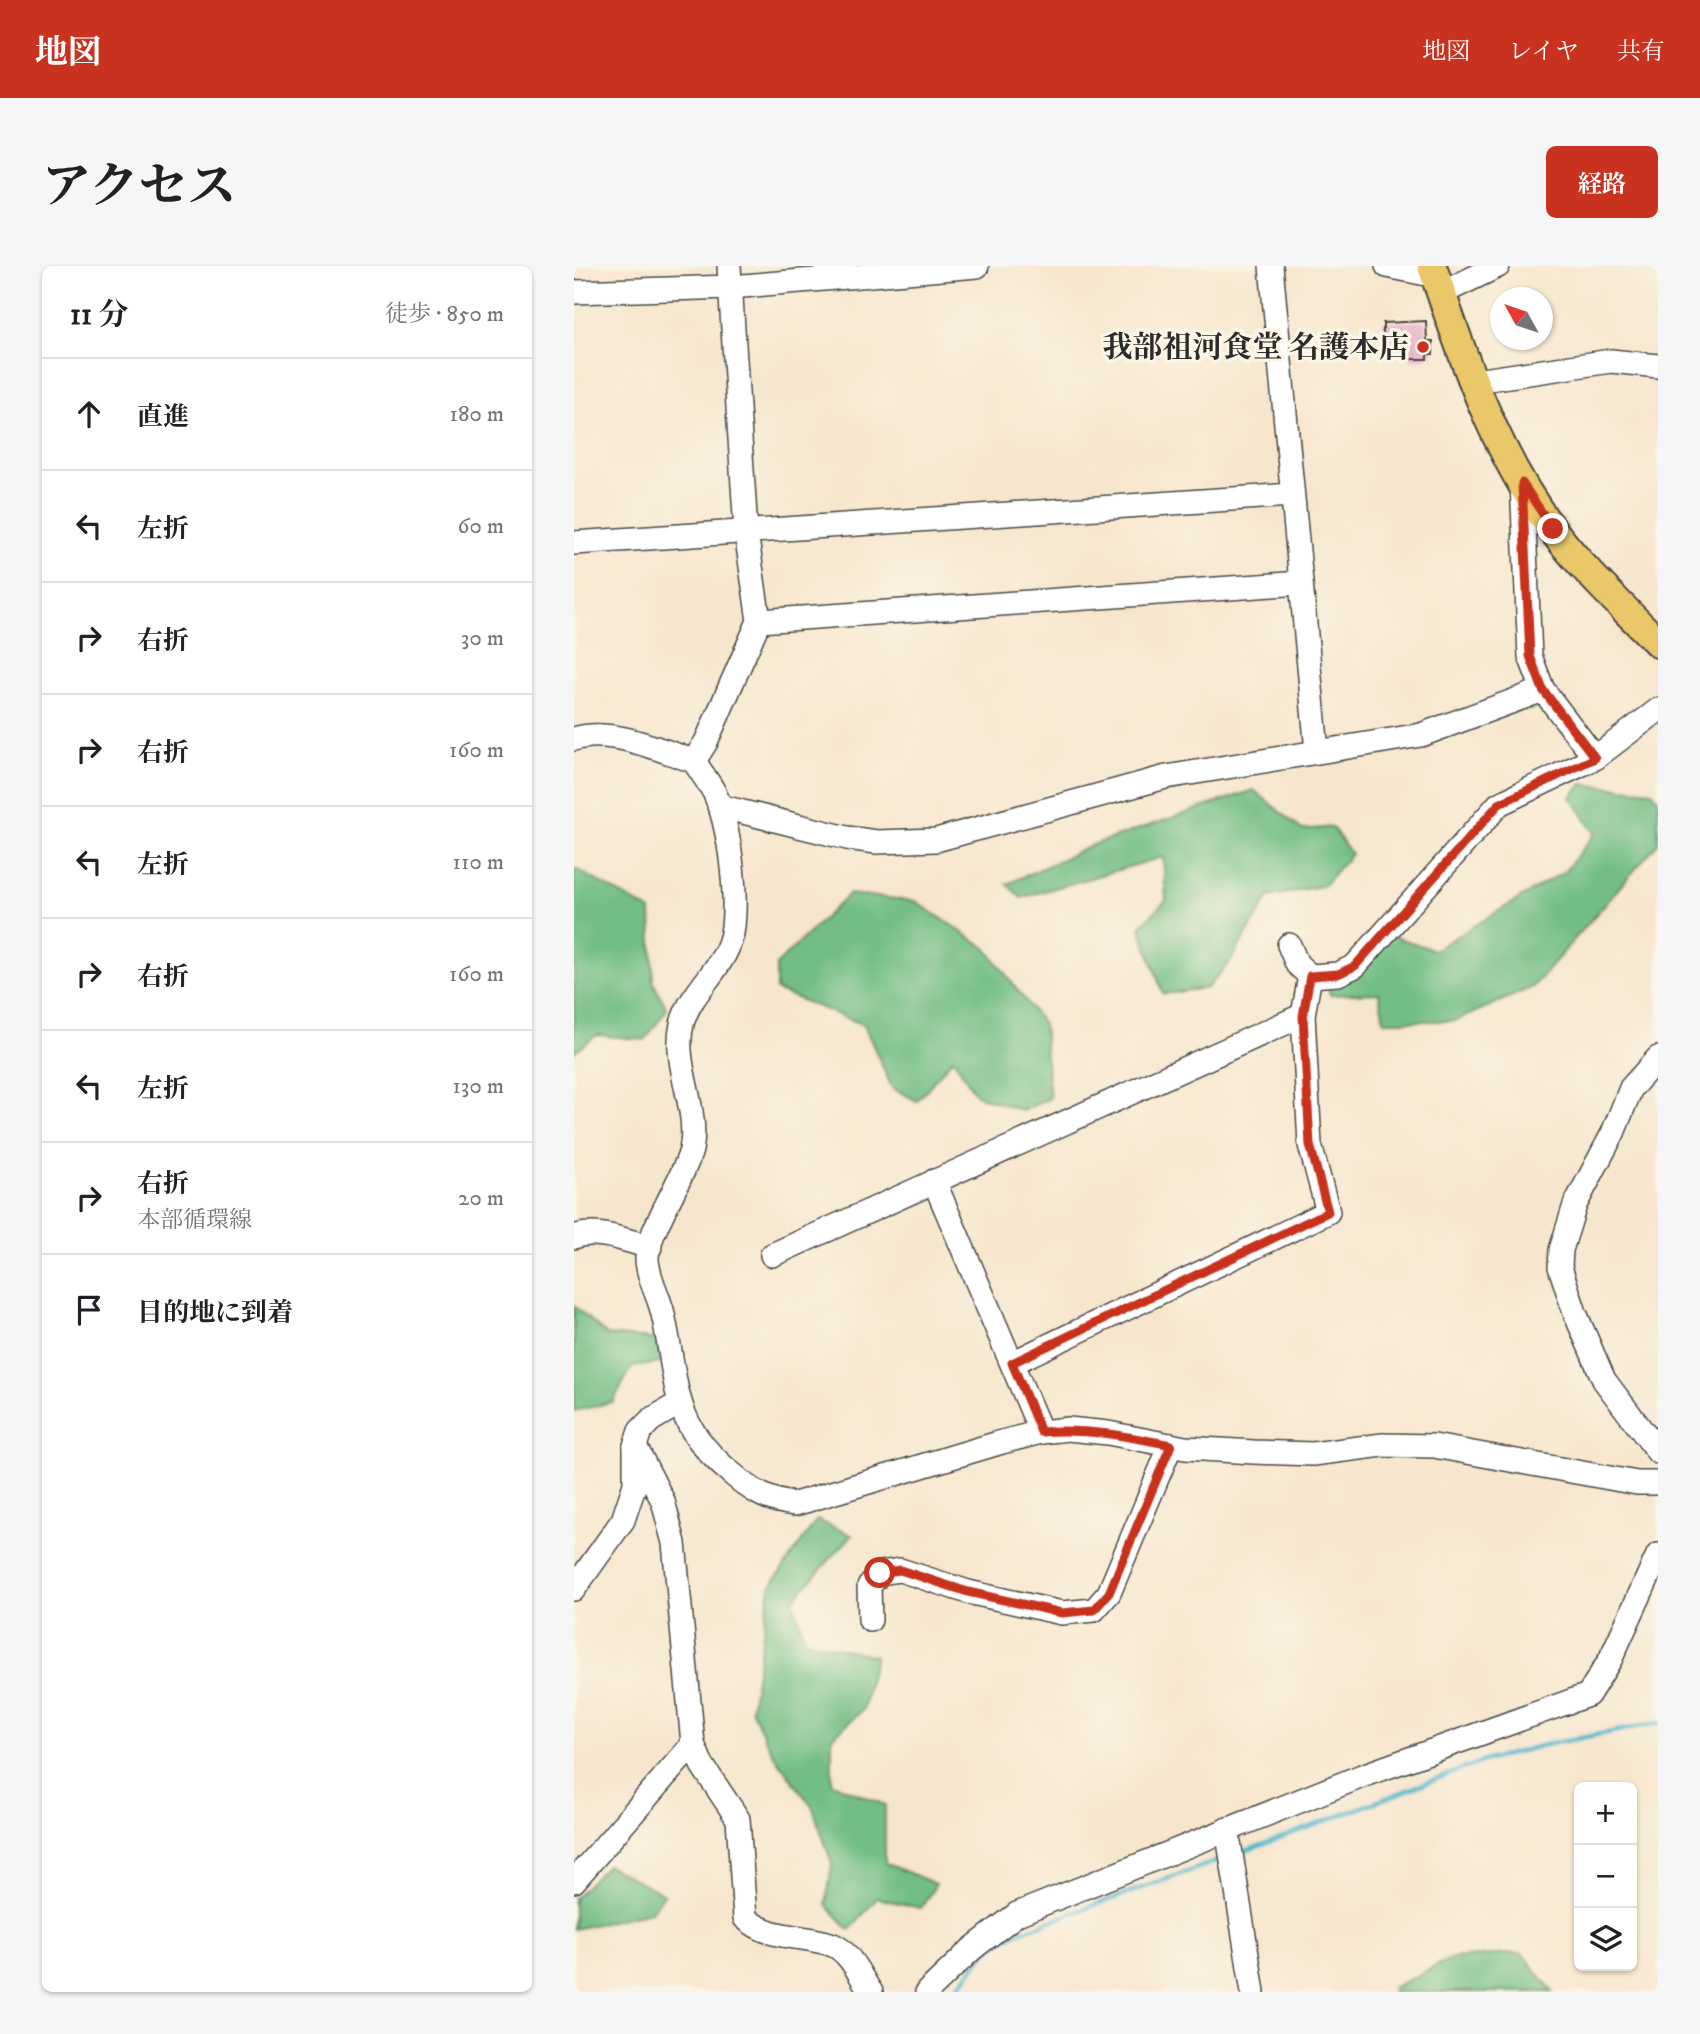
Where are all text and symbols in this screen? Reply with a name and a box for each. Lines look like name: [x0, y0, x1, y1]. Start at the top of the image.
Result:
text: 地図: [35, 33, 101, 74]
text: 地図: [1422, 37, 1470, 67]
text: レイヤ: [1508, 37, 1579, 67]
text: 共有: [1617, 37, 1665, 67]
button: 経路: [1546, 146, 1658, 218]
text: アクセス: [42, 157, 237, 219]
north arrow: [1490, 287, 1553, 350]
text: 11 分: [70, 297, 128, 334]
text: 徒歩 · 850 m: [385, 300, 504, 329]
place label: 我部祖河食堂 名護本店: [1103, 330, 1409, 367]
marker: 我部祖河食堂 名護本店: [1415, 339, 1431, 355]
icon: ahead: [70, 395, 108, 433]
text: 180 m: [449, 400, 504, 429]
text: 直進: [137, 401, 189, 434]
icon: left: [70, 507, 108, 545]
text: 60 m: [457, 512, 504, 541]
text: 左折: [137, 513, 189, 546]
route end: [1537, 513, 1568, 544]
icon: right: [70, 619, 108, 657]
text: 30 m: [461, 624, 504, 653]
text: 右折: [137, 625, 189, 658]
icon: right: [70, 731, 108, 769]
text: 160 m: [449, 736, 504, 765]
text: 右折: [137, 737, 189, 770]
icon: left: [70, 843, 108, 881]
text: 110 m: [453, 848, 504, 877]
text: 左折: [137, 849, 189, 882]
icon: right: [70, 955, 108, 993]
text: 160 m: [449, 960, 504, 989]
text: 右折: [137, 961, 189, 994]
icon: left: [70, 1067, 108, 1105]
text: 130 m: [452, 1072, 504, 1101]
text: 左折: [137, 1073, 189, 1106]
text: 右折: [137, 1168, 189, 1201]
icon: right: [70, 1179, 108, 1217]
text: 20 m: [458, 1184, 504, 1213]
text: 本部循環線: [137, 1206, 252, 1235]
icon: arrive: [70, 1291, 108, 1329]
text: 目的地に到着: [137, 1297, 293, 1330]
route start: [864, 1557, 895, 1588]
map controls: [1574, 1782, 1637, 1971]
button: +: [1574, 1782, 1637, 1845]
button: −: [1574, 1845, 1637, 1908]
button: layers: [1574, 1908, 1637, 1971]

